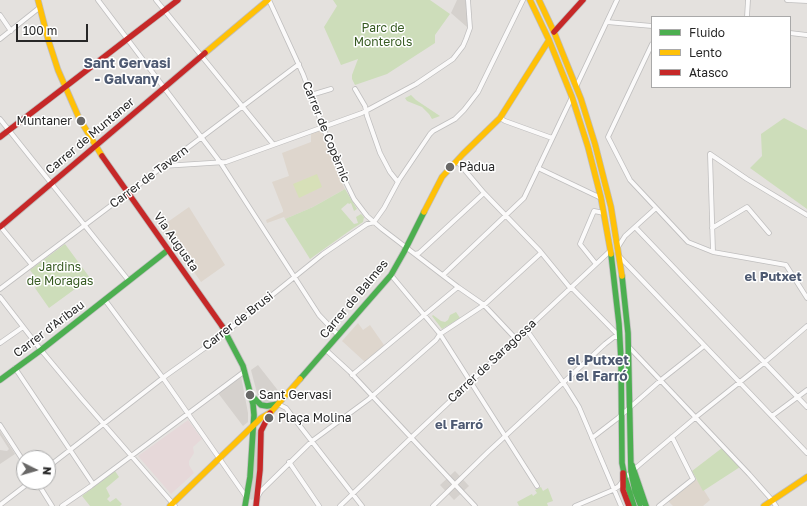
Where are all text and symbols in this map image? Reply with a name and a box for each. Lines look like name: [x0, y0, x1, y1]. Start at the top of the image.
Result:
scale bar: [18, 16, 90, 42]
legend: [651, 16, 791, 88]
park label: Parc de Monterols: [354, 21, 412, 49]
text: 100 m: [23, 23, 57, 38]
text: Fluido: [689, 25, 725, 40]
text: Lento: [689, 45, 722, 60]
district label: Sant Gervasi - Galvany: [83, 56, 171, 88]
text: Atasco: [689, 65, 728, 80]
street label: Carrer de Copèrnic: [299, 79, 353, 185]
street label: Carrer de Muntaner: [43, 95, 137, 177]
place label: Muntaner: [17, 114, 72, 128]
marker: Muntaner: [75, 115, 87, 127]
street label: Carrer de Tavern: [107, 143, 191, 211]
place label: Pàdua: [459, 160, 495, 174]
marker: Pàdua: [444, 161, 456, 173]
street label: Via Augusta: [150, 210, 202, 274]
street label: Carrer de Balmes: [317, 257, 391, 341]
park label: Jardins de Moragas: [27, 260, 93, 288]
district label: el Putxet: [744, 269, 802, 285]
street label: Carrer de Brusi: [200, 289, 276, 353]
street label: Carrer d'Aribau: [11, 298, 87, 360]
street label: Carrer de Saragossa: [445, 316, 539, 406]
district label: el Putxet i el Farró: [567, 353, 629, 386]
place label: Sant Gervasi: [259, 388, 332, 402]
marker: Sant Gervasi: [244, 389, 256, 401]
place label: Plaça Molina: [278, 411, 352, 425]
marker: Plaça Molina: [263, 412, 275, 424]
district label: el Farró: [435, 417, 483, 433]
north arrow: [16, 450, 56, 490]
text: N: [41, 466, 54, 476]

